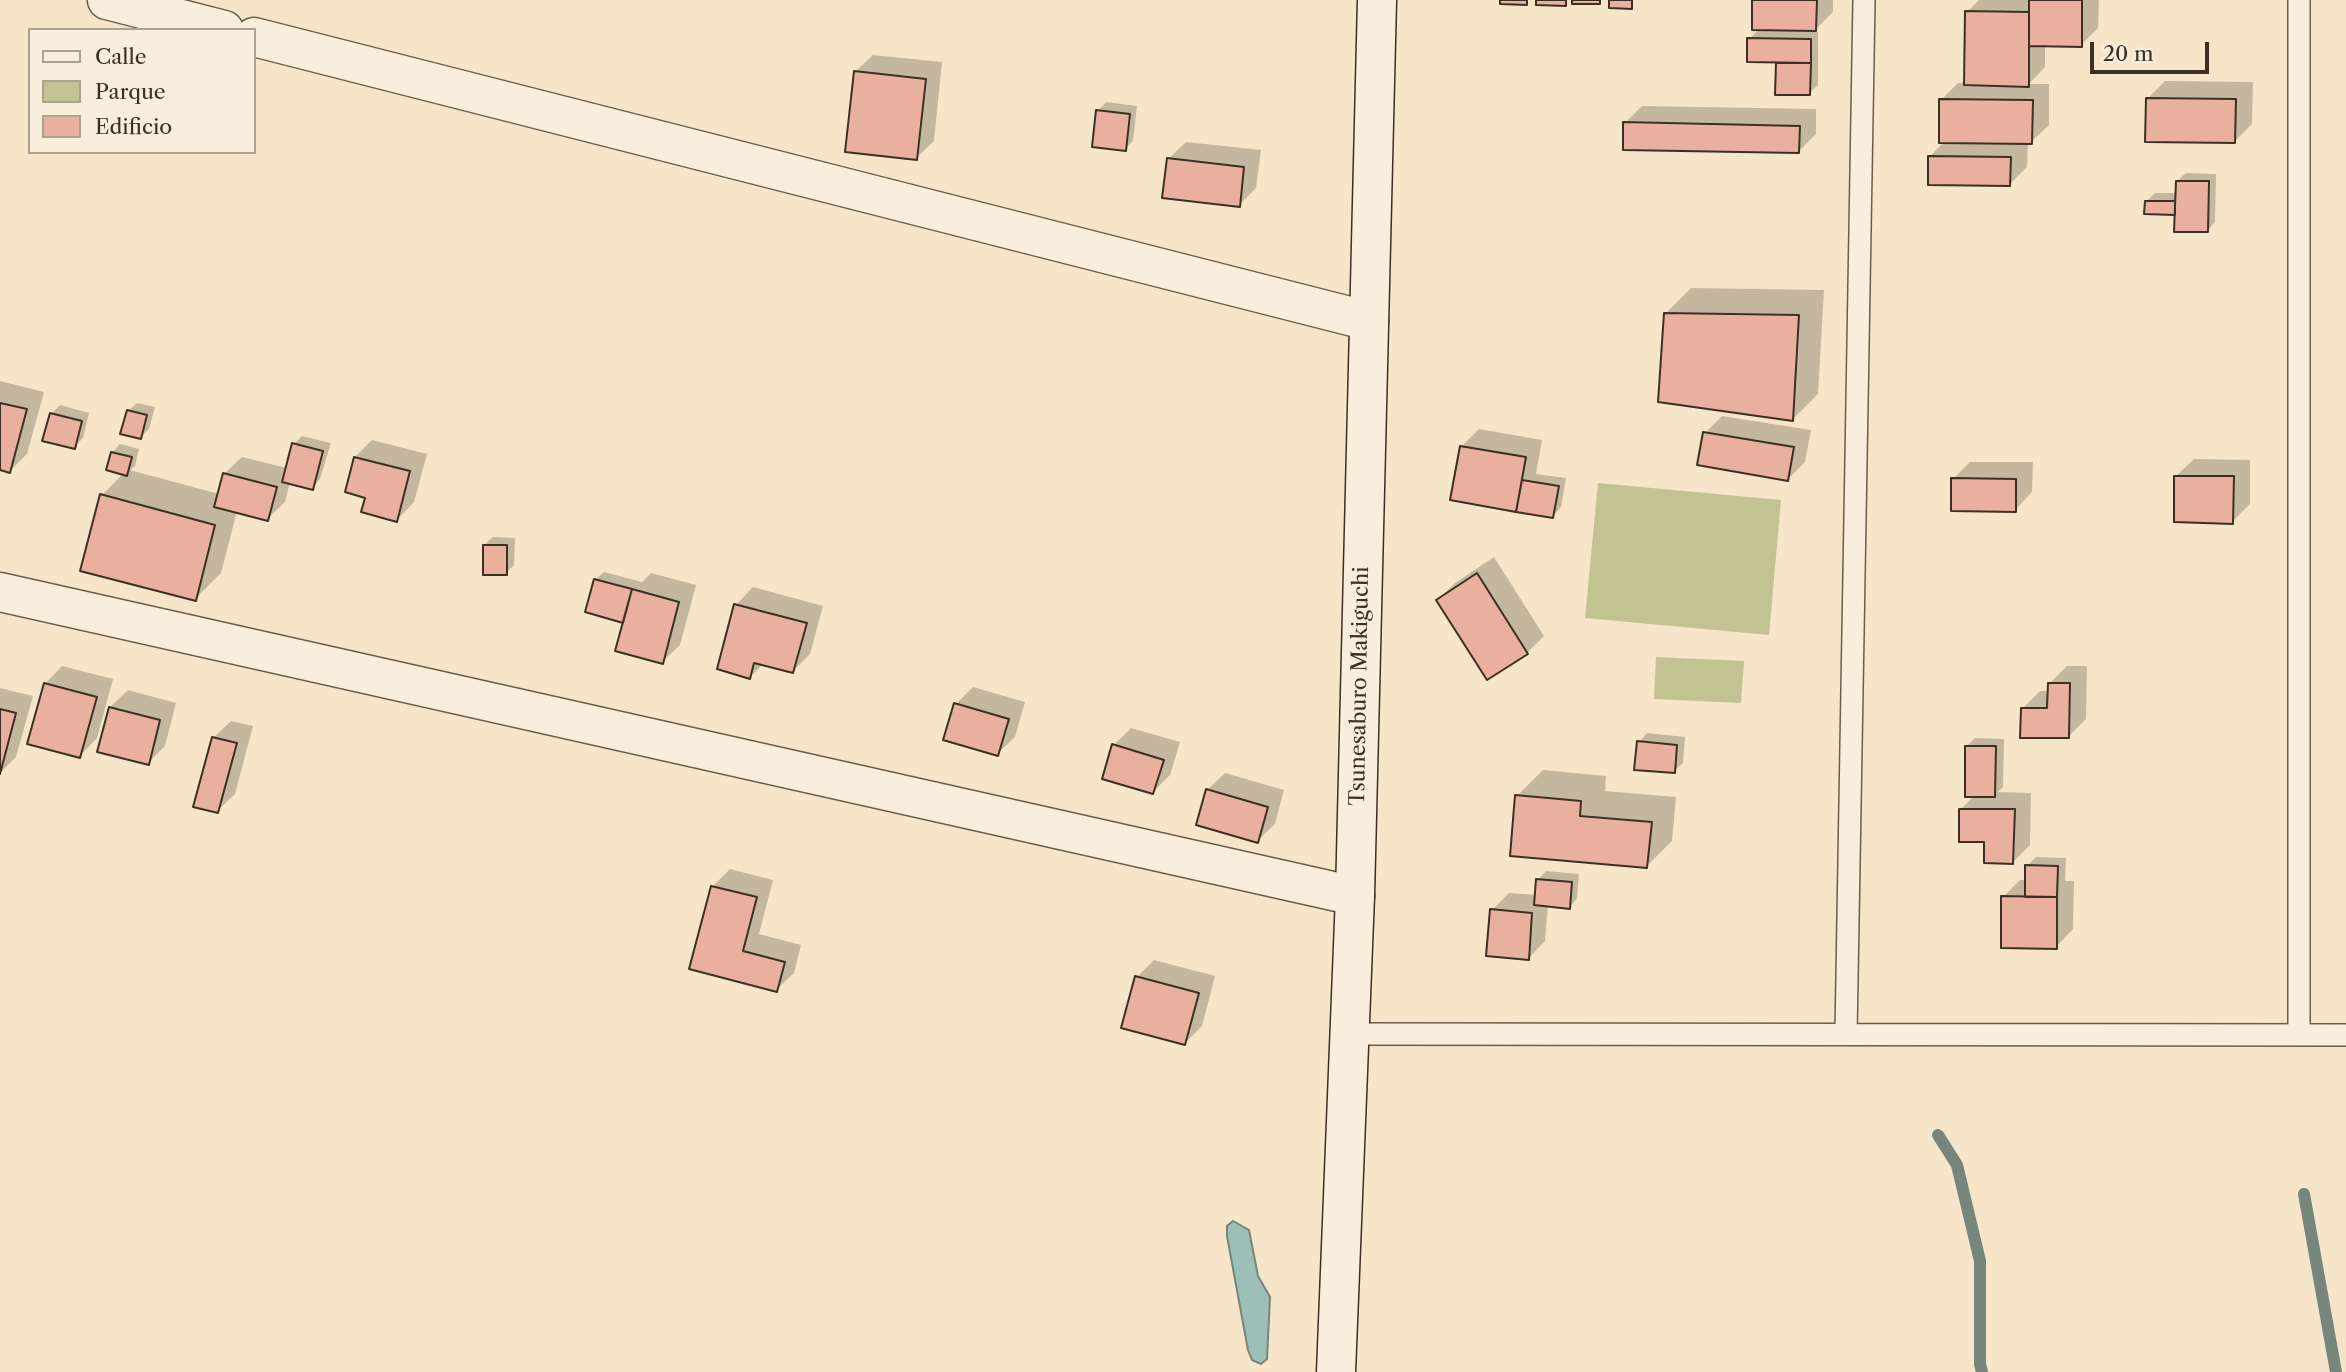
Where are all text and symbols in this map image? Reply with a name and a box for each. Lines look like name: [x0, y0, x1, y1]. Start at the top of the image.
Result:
legend: [28, 28, 256, 154]
scale bar: [2094, 28, 2213, 72]
text: 20 m: [2103, 41, 2154, 66]
text: Calle: [95, 44, 147, 69]
text: Parque: [95, 79, 166, 104]
text: Edificio: [95, 114, 172, 139]
street label: Tsunesaburo Makiguchi: [1345, 566, 1375, 806]

